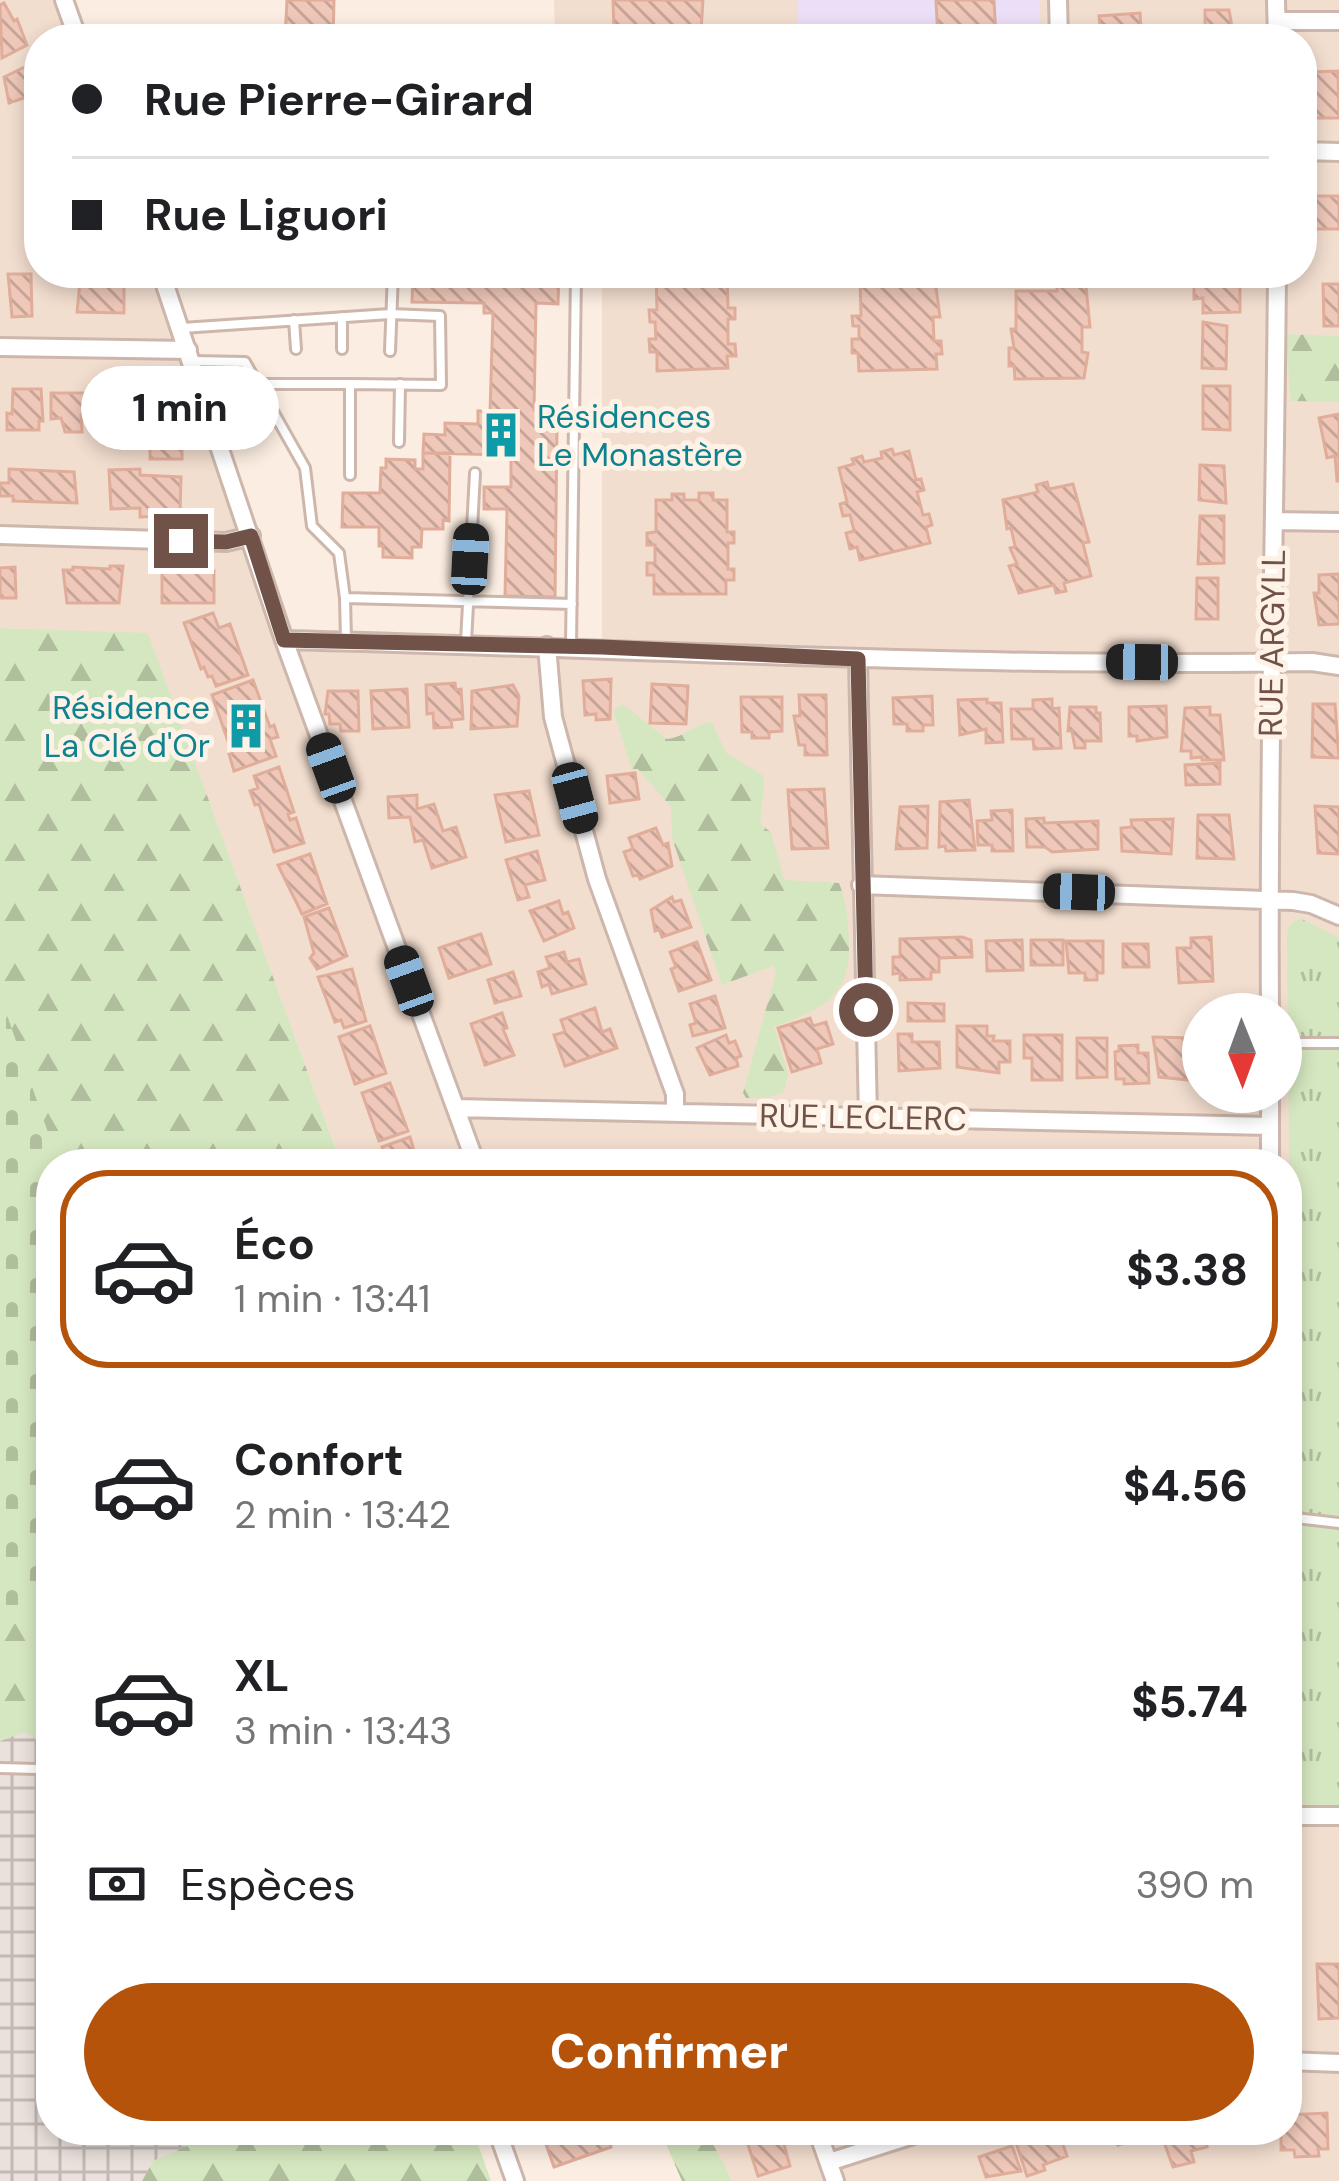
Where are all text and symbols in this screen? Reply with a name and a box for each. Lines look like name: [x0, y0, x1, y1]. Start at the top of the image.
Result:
text: Rue Pierre-Girard: [144, 70, 534, 129]
text: Rue Liguori: [144, 185, 388, 244]
callout: 1 min: [82, 367, 280, 451]
text: 1 min: [132, 382, 228, 433]
place label: Résidences Le Monastère: [537, 395, 743, 476]
building icon: Résidences Le Monastère: [476, 410, 526, 460]
route end: [154, 514, 208, 568]
car: [450, 522, 490, 596]
street label: RUE ARGYLL: [1249, 549, 1295, 737]
car: [1106, 643, 1178, 681]
place label: Résidence La Clé d'Or: [44, 686, 210, 767]
building icon: Résidence La Clé d'Or: [221, 701, 271, 751]
car: [302, 728, 360, 808]
car: [548, 759, 602, 837]
car: [1042, 873, 1116, 911]
car: [380, 941, 438, 1021]
route start: [839, 983, 893, 1037]
north arrow: [1182, 993, 1302, 1113]
map controls: [1182, 993, 1302, 1113]
street label: RUE LECLERC: [759, 1094, 967, 1140]
text: Éco: [234, 1214, 315, 1273]
icon: car: [90, 1215, 198, 1323]
text: $3.38: [1126, 1240, 1248, 1299]
text: 1 min · 13:41: [234, 1273, 430, 1324]
text: Confort: [234, 1430, 404, 1489]
icon: car: [90, 1431, 198, 1539]
text: $4.56: [1123, 1456, 1248, 1515]
text: 2 min · 13:42: [234, 1489, 451, 1540]
text: XL: [234, 1646, 289, 1705]
icon: car: [90, 1647, 198, 1755]
text: $5.74: [1131, 1672, 1248, 1731]
text: 3 min · 13:43: [234, 1705, 452, 1756]
icon: cash: [84, 1851, 150, 1917]
text: Espèces: [180, 1855, 356, 1914]
text: 390 m: [1136, 1859, 1254, 1910]
button: Confirmer: [84, 1983, 1254, 2121]

